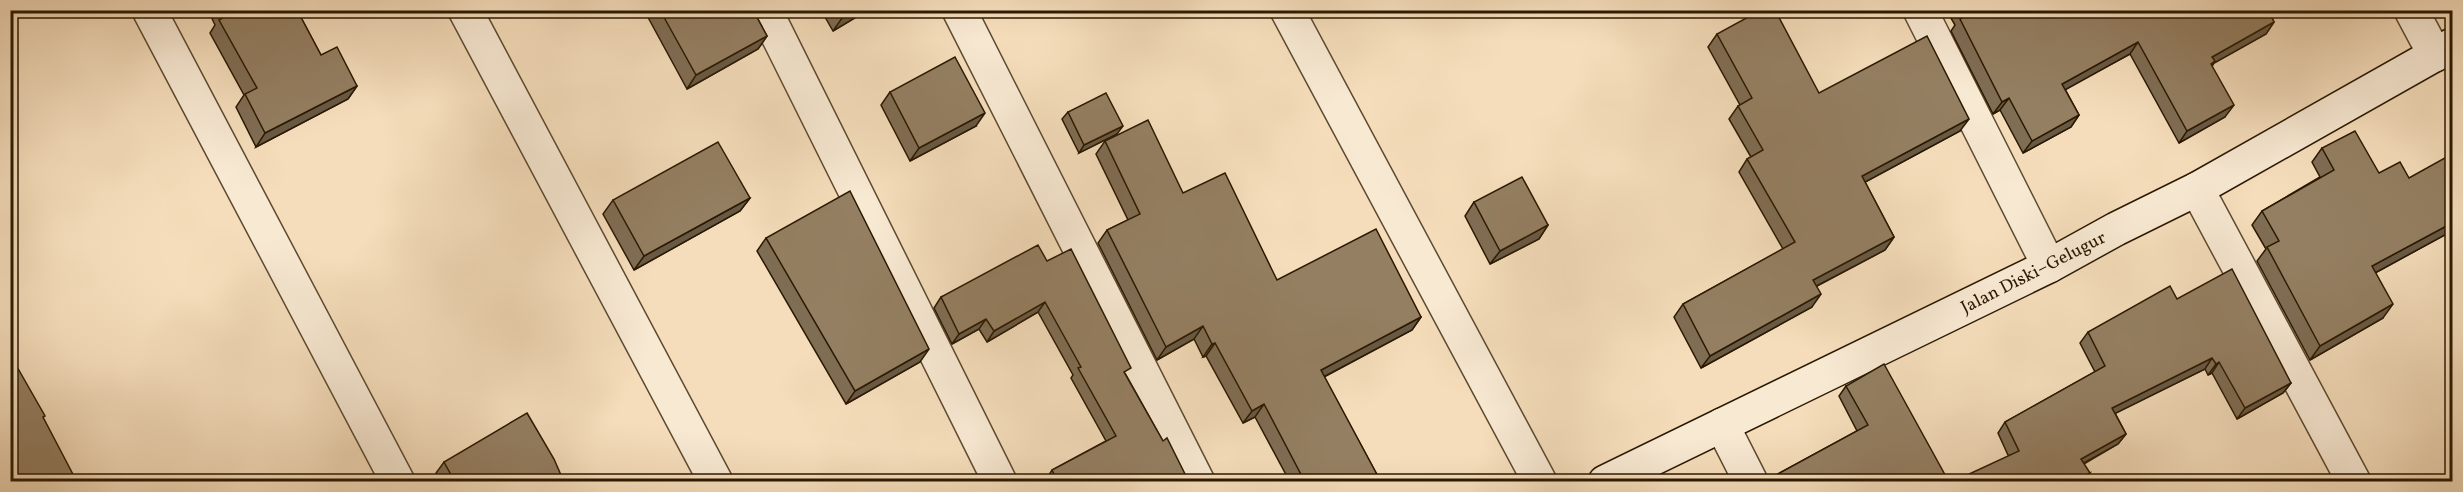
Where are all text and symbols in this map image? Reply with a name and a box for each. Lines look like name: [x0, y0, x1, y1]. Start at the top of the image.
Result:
street label: Jalan Diski–Gelugur: [1957, 226, 2111, 321]

